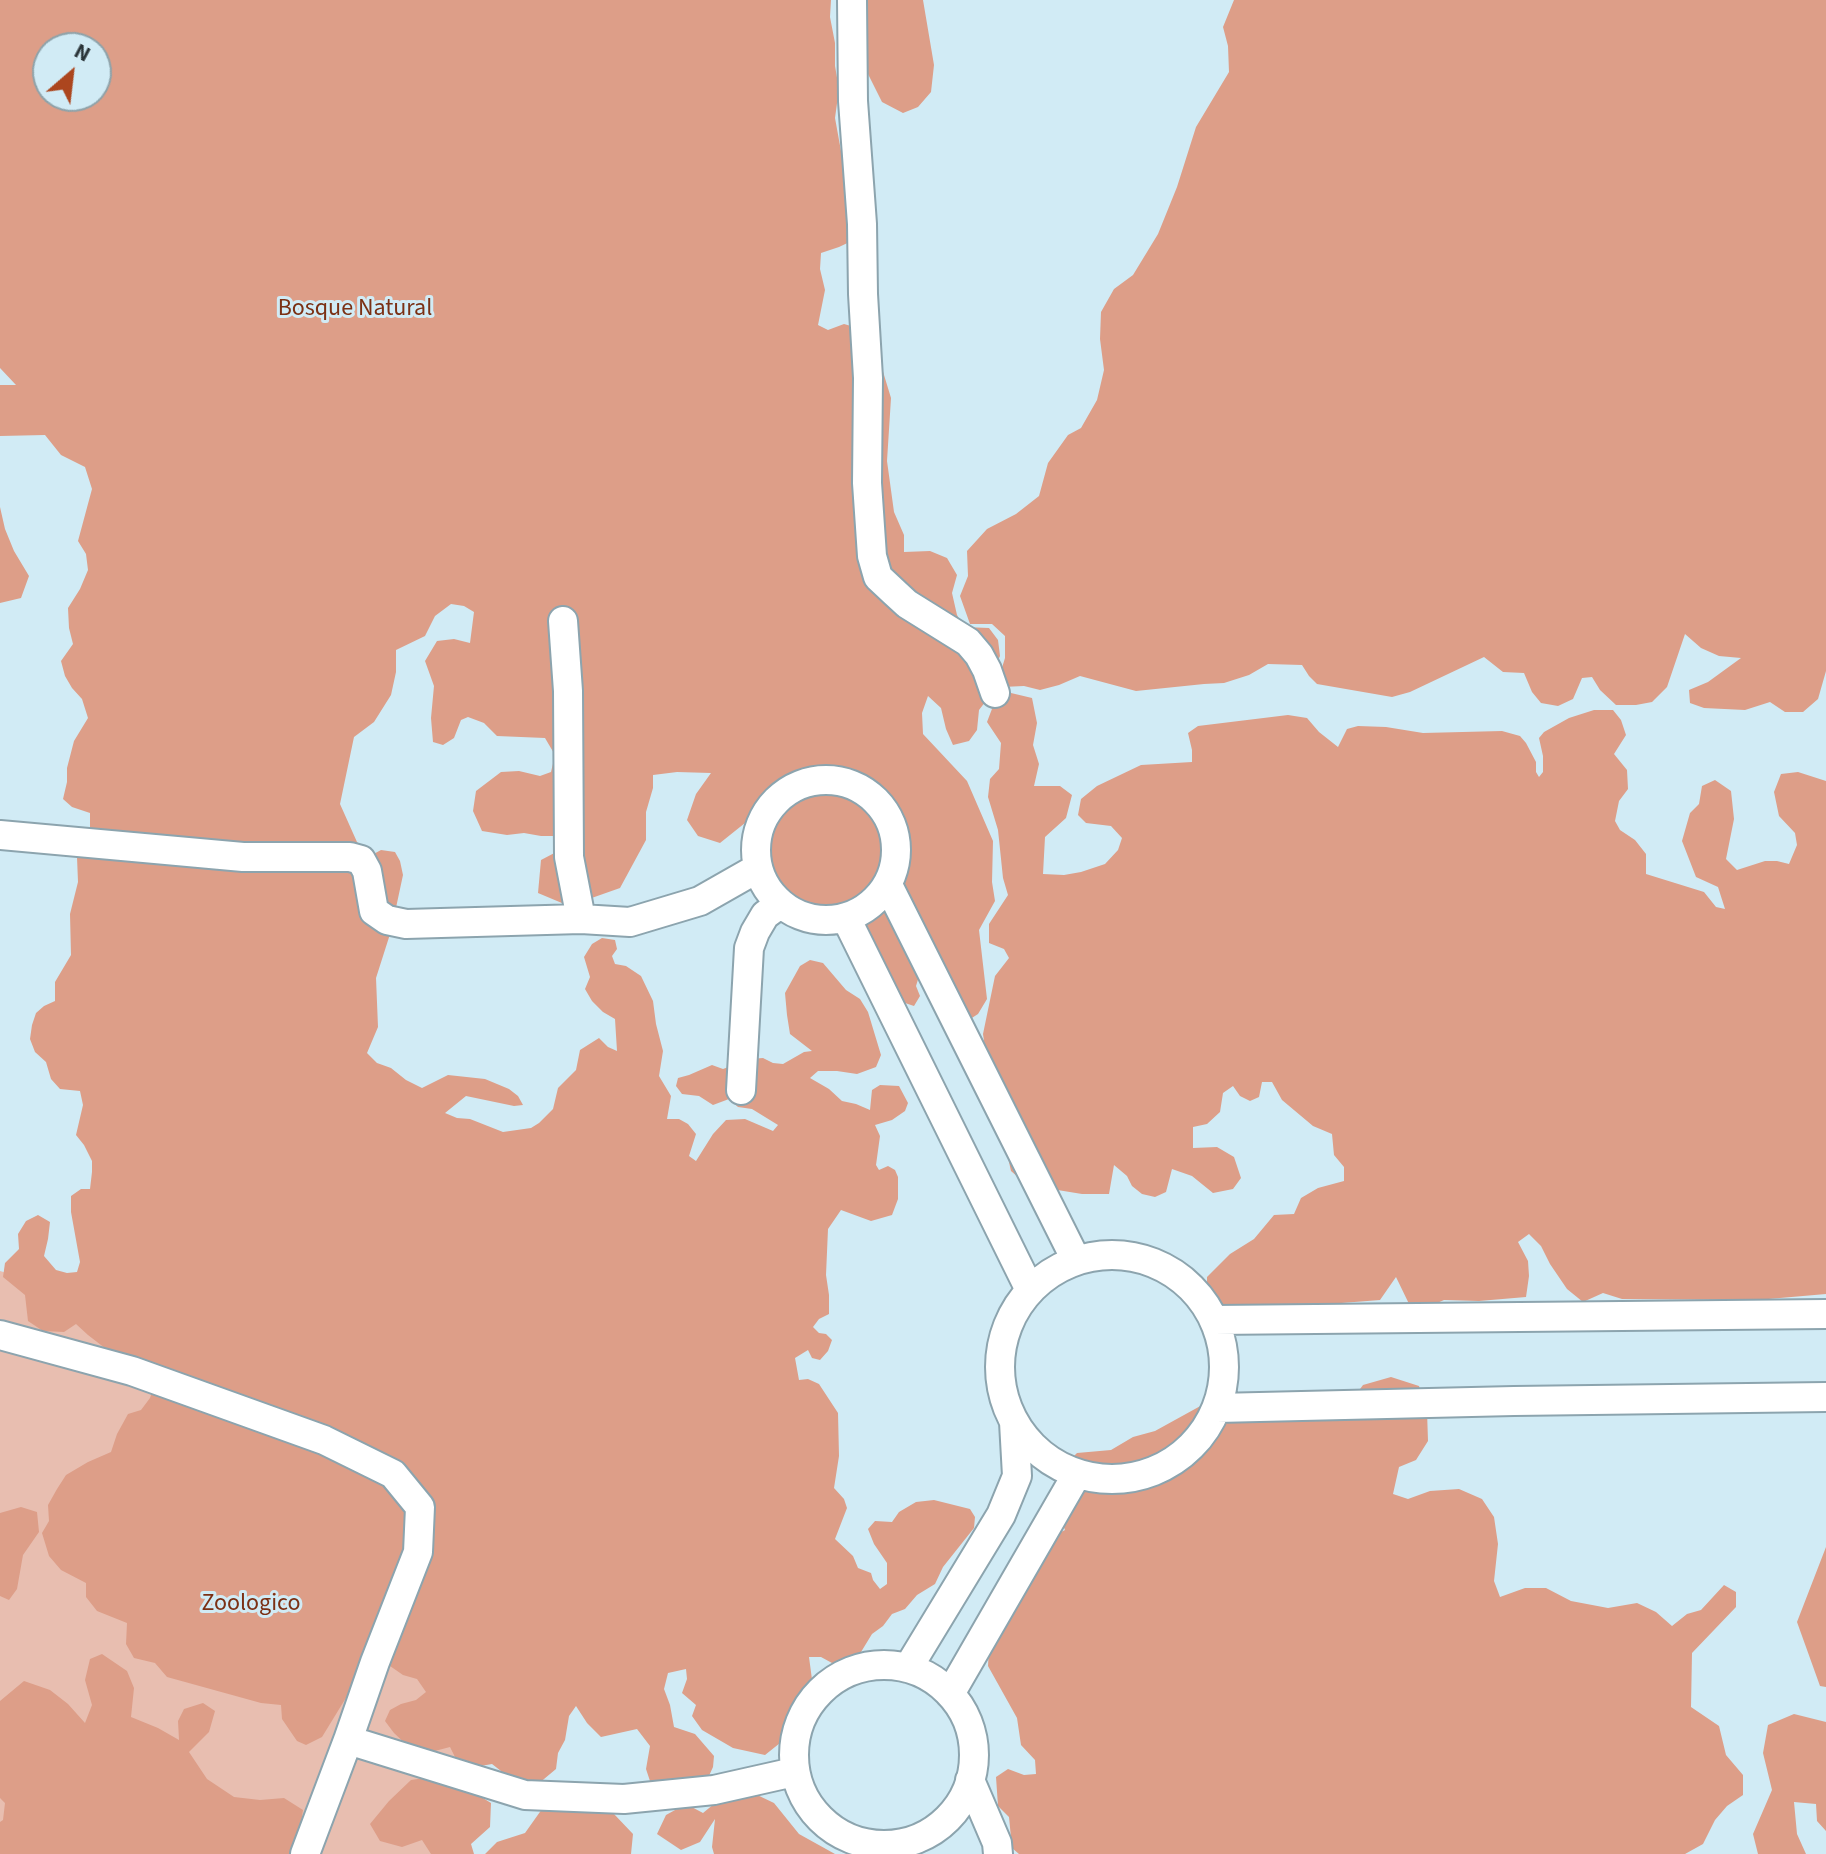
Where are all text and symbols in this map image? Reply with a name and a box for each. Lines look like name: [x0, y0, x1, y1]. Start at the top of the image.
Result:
north arrow: [32, 32, 112, 112]
text: N: [68, 35, 96, 70]
park label: Bosque Natural: [278, 296, 432, 324]
park label: Zoologico: [201, 1591, 301, 1619]

